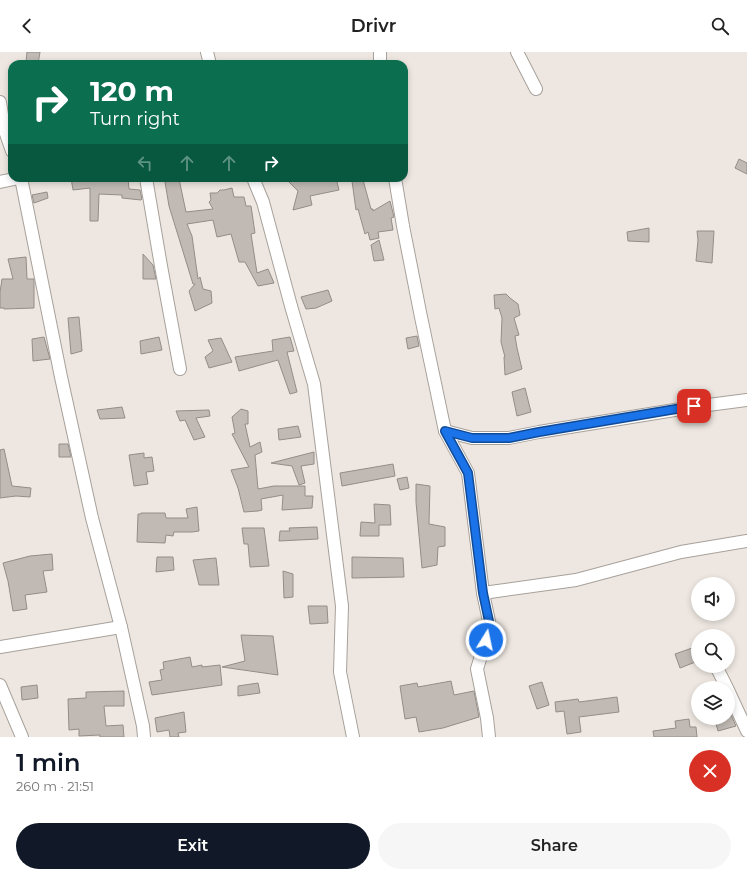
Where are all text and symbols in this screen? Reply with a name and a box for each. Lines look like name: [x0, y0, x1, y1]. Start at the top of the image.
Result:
icon: back: [16, 15, 38, 37]
text: Drivr: [351, 15, 396, 37]
icon: search: [709, 15, 731, 37]
text: 120 m: [90, 74, 174, 108]
icon: right: [24, 76, 76, 128]
text: Turn right: [90, 108, 180, 130]
icon: left: [134, 152, 156, 174]
icon: ahead: [176, 152, 198, 174]
icon: ahead: [218, 152, 240, 174]
icon: right: [260, 152, 282, 174]
pin: [677, 389, 711, 423]
icon: arrive: [683, 395, 705, 417]
map controls: [691, 577, 735, 725]
button: sound: [691, 577, 735, 621]
position arrow: [465, 619, 507, 661]
button: search: [691, 629, 735, 673]
button: layers: [691, 681, 735, 725]
text: 1 min: [16, 748, 80, 777]
button: close: [689, 750, 731, 792]
text: 260 m · 21:51: [16, 778, 94, 794]
button: Exit: [16, 823, 370, 869]
button: Share: [378, 823, 731, 869]

